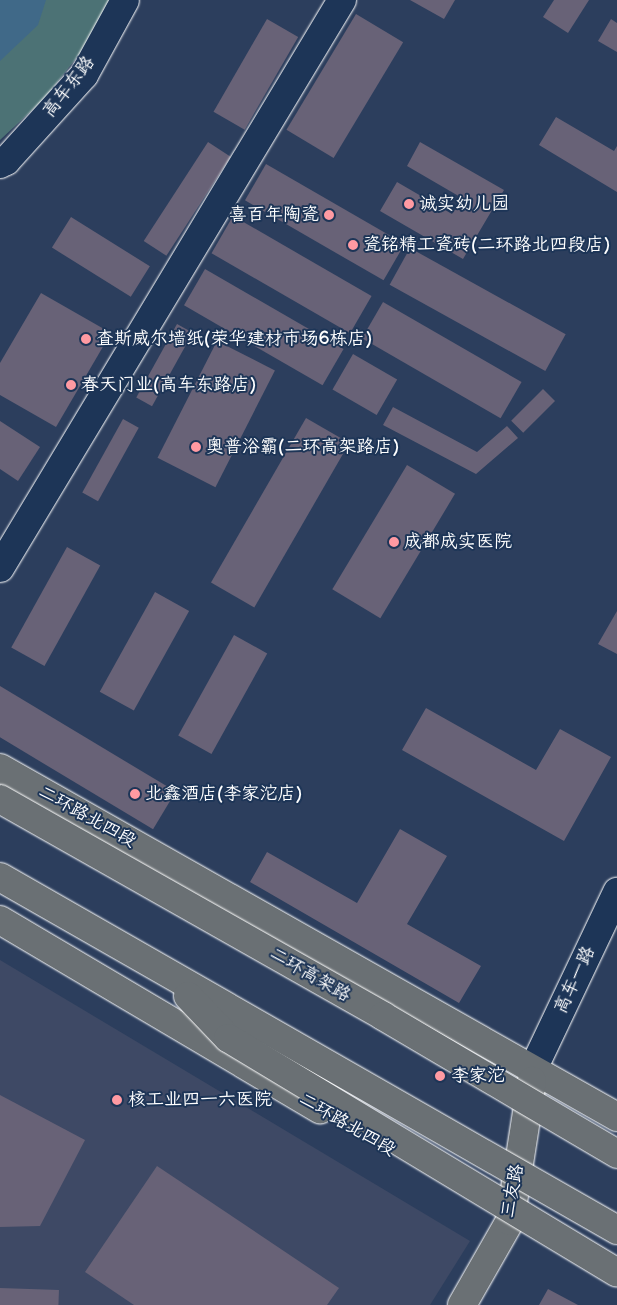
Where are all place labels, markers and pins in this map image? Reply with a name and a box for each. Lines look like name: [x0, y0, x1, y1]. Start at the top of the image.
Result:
place label: 诚实幼儿园: [419, 193, 509, 215]
marker: 诚实幼儿园: [403, 198, 415, 210]
place label: 喜百年陶瓷: [229, 204, 319, 226]
marker: 喜百年陶瓷: [323, 209, 335, 221]
place label: 瓷铭精工瓷砖(二环路北四段店): [363, 234, 610, 256]
marker: 瓷铭精工瓷砖(二环路北四段店): [347, 239, 359, 251]
place label: 查斯威尔墙纸(荣华建材市场6栋店): [96, 328, 372, 350]
marker: 查斯威尔墙纸(荣华建材市场6栋店): [80, 333, 92, 345]
place label: 春天门业(高车东路店): [81, 374, 256, 396]
marker: 春天门业(高车东路店): [65, 379, 77, 391]
place label: 奥普浴霸(二环高架路店): [206, 436, 399, 458]
marker: 奥普浴霸(二环高架路店): [190, 441, 202, 453]
place label: 成都成实医院: [404, 531, 512, 553]
marker: 成都成实医院: [388, 536, 400, 548]
place label: 北鑫酒店(李家沱店): [145, 783, 302, 805]
marker: 北鑫酒店(李家沱店): [129, 788, 141, 800]
place label: 李家沱: [451, 1065, 505, 1087]
marker: 李家沱: [433, 1069, 447, 1083]
place label: 核工业四一六医院: [128, 1089, 272, 1111]
marker: 核工业四一六医院: [110, 1093, 124, 1107]

